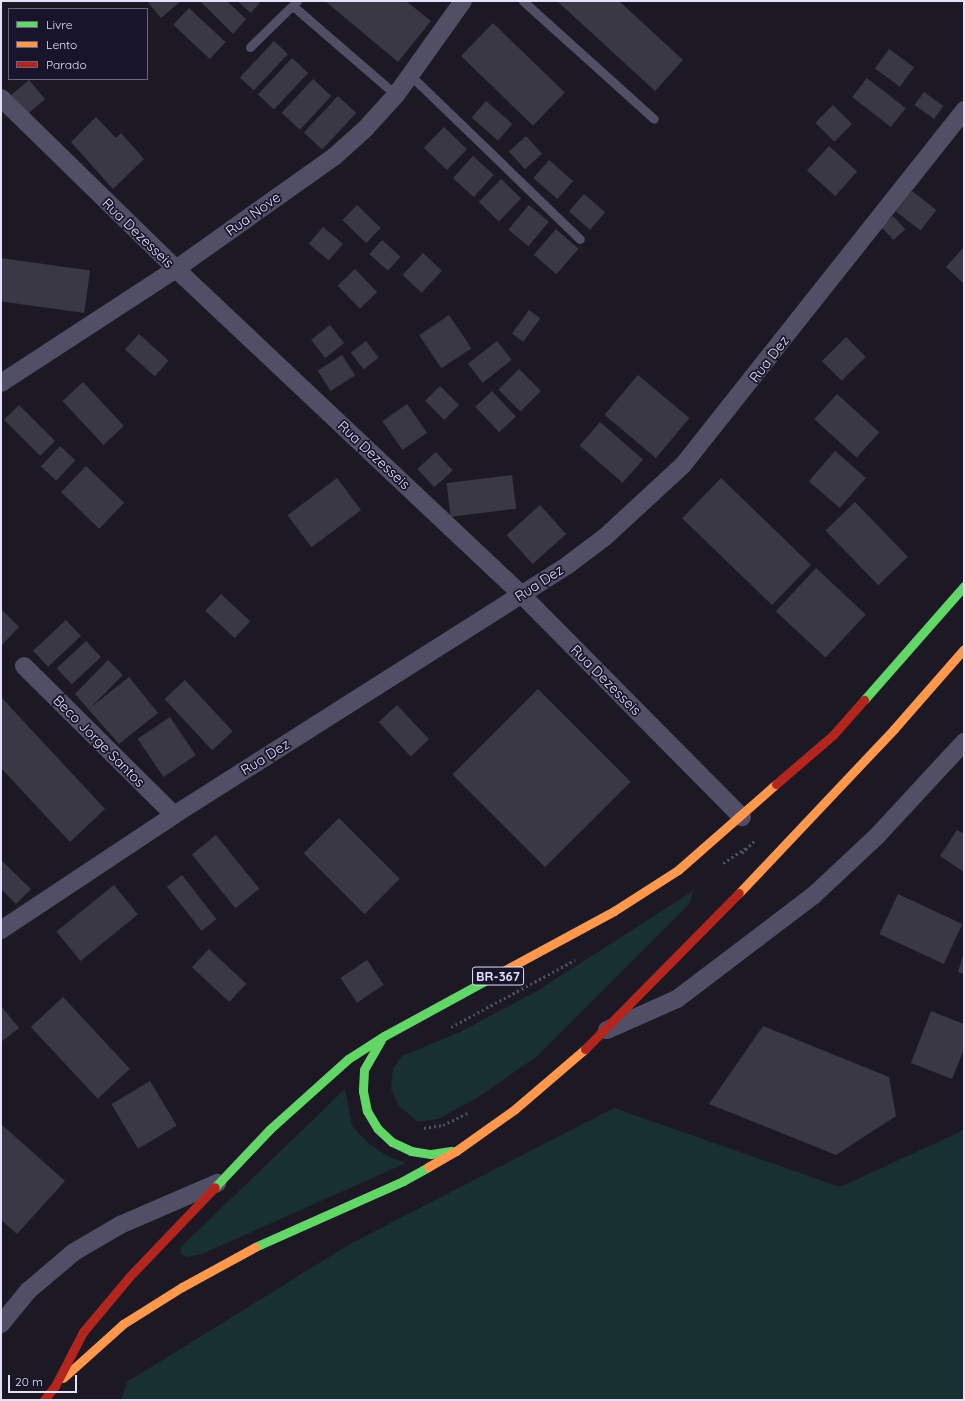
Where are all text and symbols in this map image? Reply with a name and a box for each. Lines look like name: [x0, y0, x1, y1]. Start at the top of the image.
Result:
legend: [8, 8, 148, 80]
text: Livre: [46, 17, 72, 32]
text: Lento: [46, 37, 77, 52]
text: Parado: [46, 57, 87, 72]
street label: Rua Nove: [222, 189, 284, 239]
street label: Rua Dezesseis: [99, 195, 177, 271]
street label: Rua Dez: [746, 332, 792, 386]
street label: Rua Dezesseis: [334, 417, 414, 493]
street label: Rua Dez: [512, 561, 566, 605]
street label: Rua Dezesseis: [567, 641, 645, 719]
street label: Beco Jorge Santos: [50, 692, 148, 790]
street label: Rua Dez: [238, 735, 292, 779]
road number: BR-367: [472, 965, 524, 987]
scale bar: [10, 1367, 79, 1393]
text: 20 m: [15, 1374, 43, 1389]

